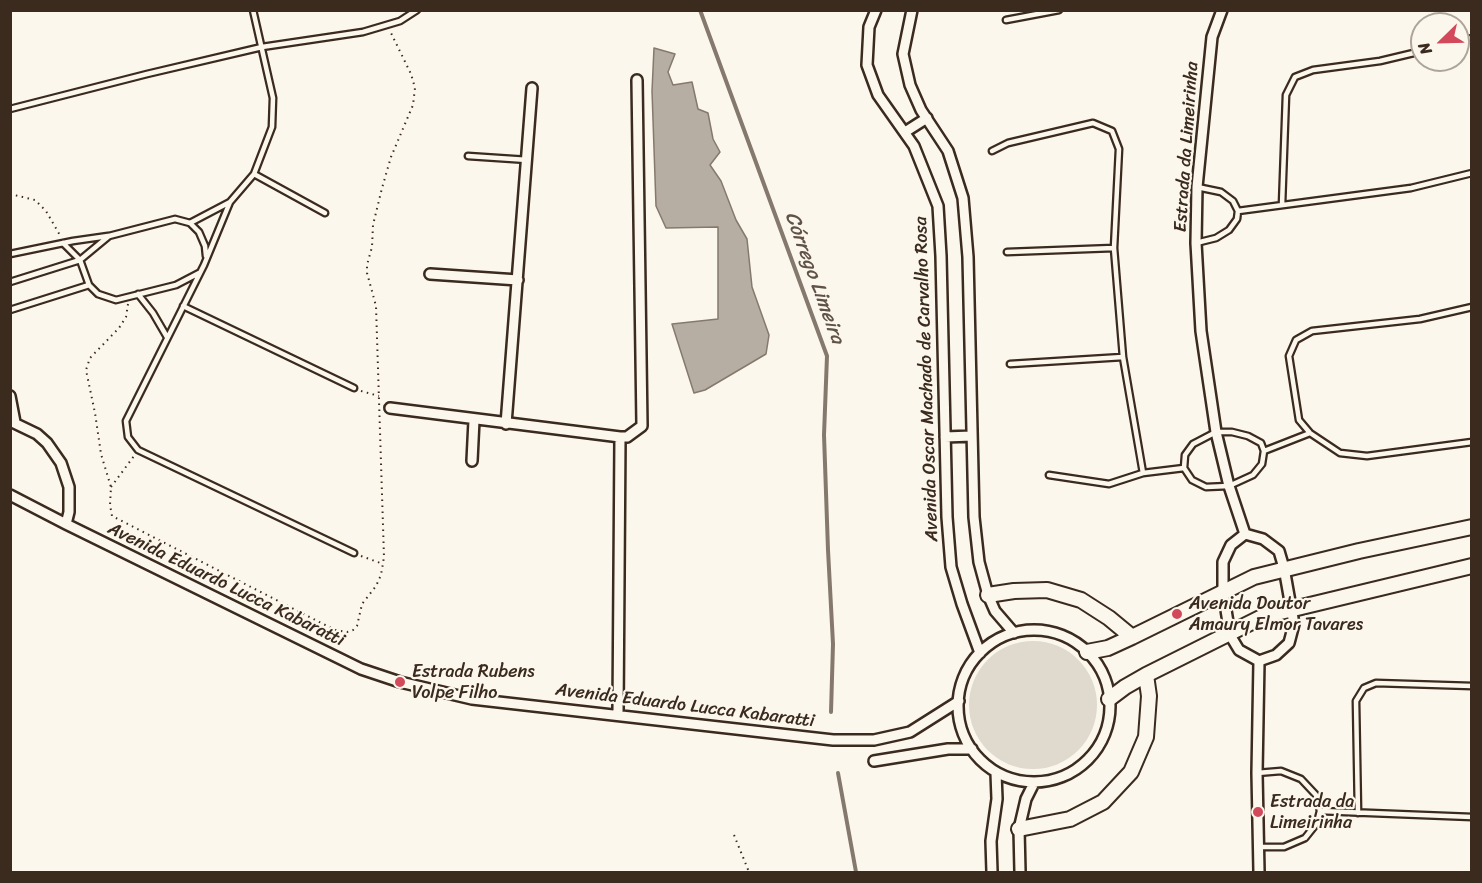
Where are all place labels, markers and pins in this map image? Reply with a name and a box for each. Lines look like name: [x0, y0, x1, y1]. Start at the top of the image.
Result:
place label: Avenida Doutor Amaury Elmor Tavares: [1189, 593, 1363, 636]
marker: Avenida Doutor Amaury Elmor Tavares: [1170, 607, 1184, 621]
place label: Estrada Rubens Volpe Filho: [412, 661, 535, 704]
marker: Estrada Rubens Volpe Filho: [393, 675, 407, 689]
place label: Estrada da Limeirinha: [1270, 791, 1354, 834]
marker: Estrada da Limeirinha: [1251, 805, 1265, 819]

